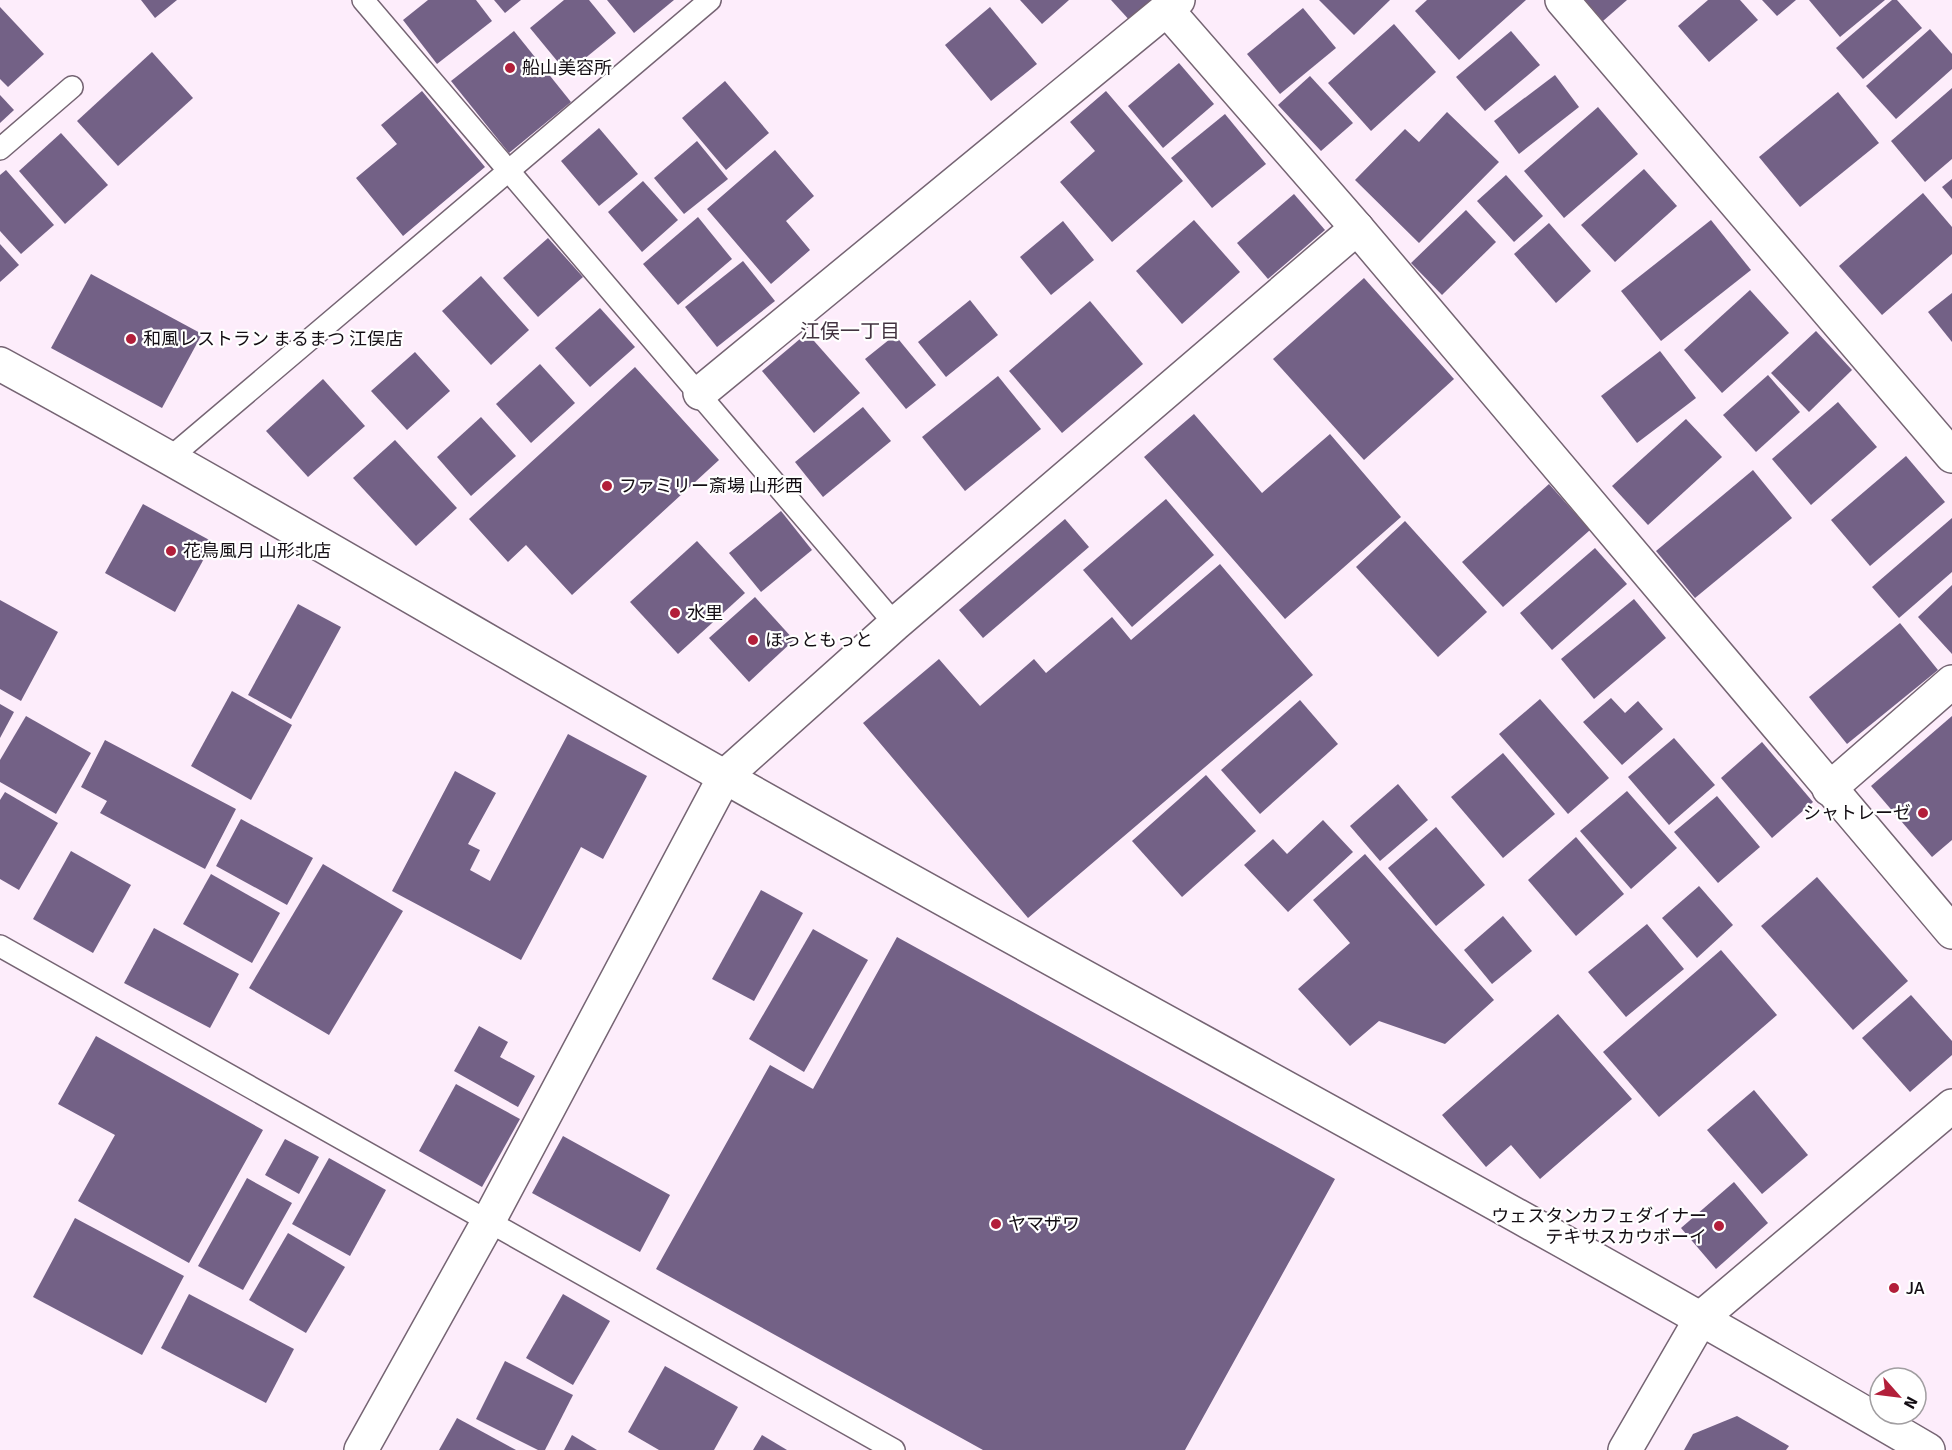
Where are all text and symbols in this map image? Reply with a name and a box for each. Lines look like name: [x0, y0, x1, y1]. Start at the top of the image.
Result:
place label: 船山美容所: [522, 57, 612, 79]
marker: 船山美容所: [503, 61, 517, 75]
district label: 江俣一丁目: [800, 319, 900, 344]
place label: 和風レストラン まるまつ 江俣店: [143, 328, 403, 350]
marker: 和風レストラン まるまつ 江俣店: [124, 332, 138, 346]
place label: ファミリー斎場 山形西: [619, 475, 803, 497]
marker: ファミリー斎場 山形西: [600, 479, 614, 493]
place label: 花鳥風月 山形北店: [183, 540, 331, 562]
marker: 花鳥風月 山形北店: [164, 544, 178, 558]
place label: 水里: [687, 602, 723, 624]
marker: 水里: [668, 606, 682, 620]
place label: ほっともっと: [765, 629, 873, 651]
marker: ほっともっと: [746, 633, 760, 647]
place label: シャトレーゼ: [1803, 802, 1911, 824]
marker: シャトレーゼ: [1916, 806, 1930, 820]
place label: ウェスタンカフェダイナー テキサスカウボーイ: [1491, 1205, 1707, 1248]
place label: ヤマザワ: [1008, 1213, 1080, 1235]
marker: ヤマザワ: [989, 1217, 1003, 1231]
marker: ウェスタンカフェダイナー テキサスカウボーイ: [1712, 1219, 1726, 1233]
place label: JA: [1906, 1277, 1925, 1299]
marker: JA: [1887, 1281, 1901, 1295]
north arrow: [1868, 1366, 1928, 1426]
text: N: [1899, 1393, 1922, 1412]

